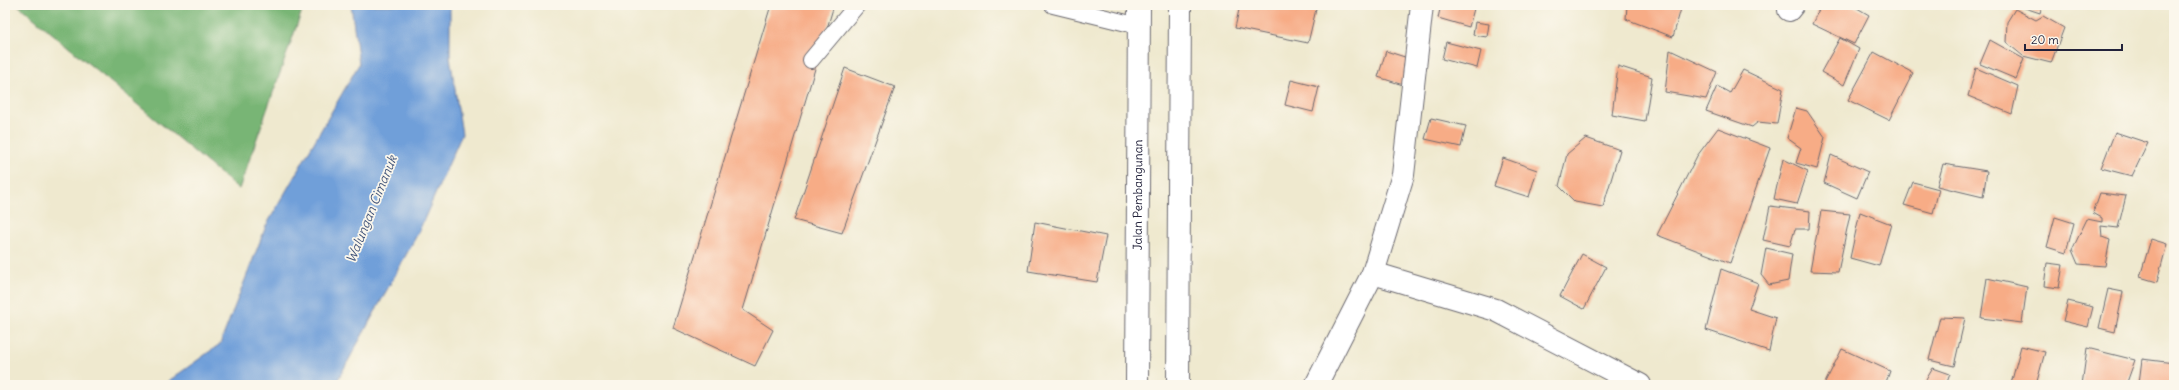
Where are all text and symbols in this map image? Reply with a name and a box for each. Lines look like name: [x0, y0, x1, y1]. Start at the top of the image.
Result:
scale bar: [2025, 26, 2122, 52]
text: 20 m: [2031, 32, 2059, 47]
street label: Jalan Pembangunan: [1130, 139, 1145, 251]
water label: Walungan Cimanuk: [342, 152, 401, 265]

